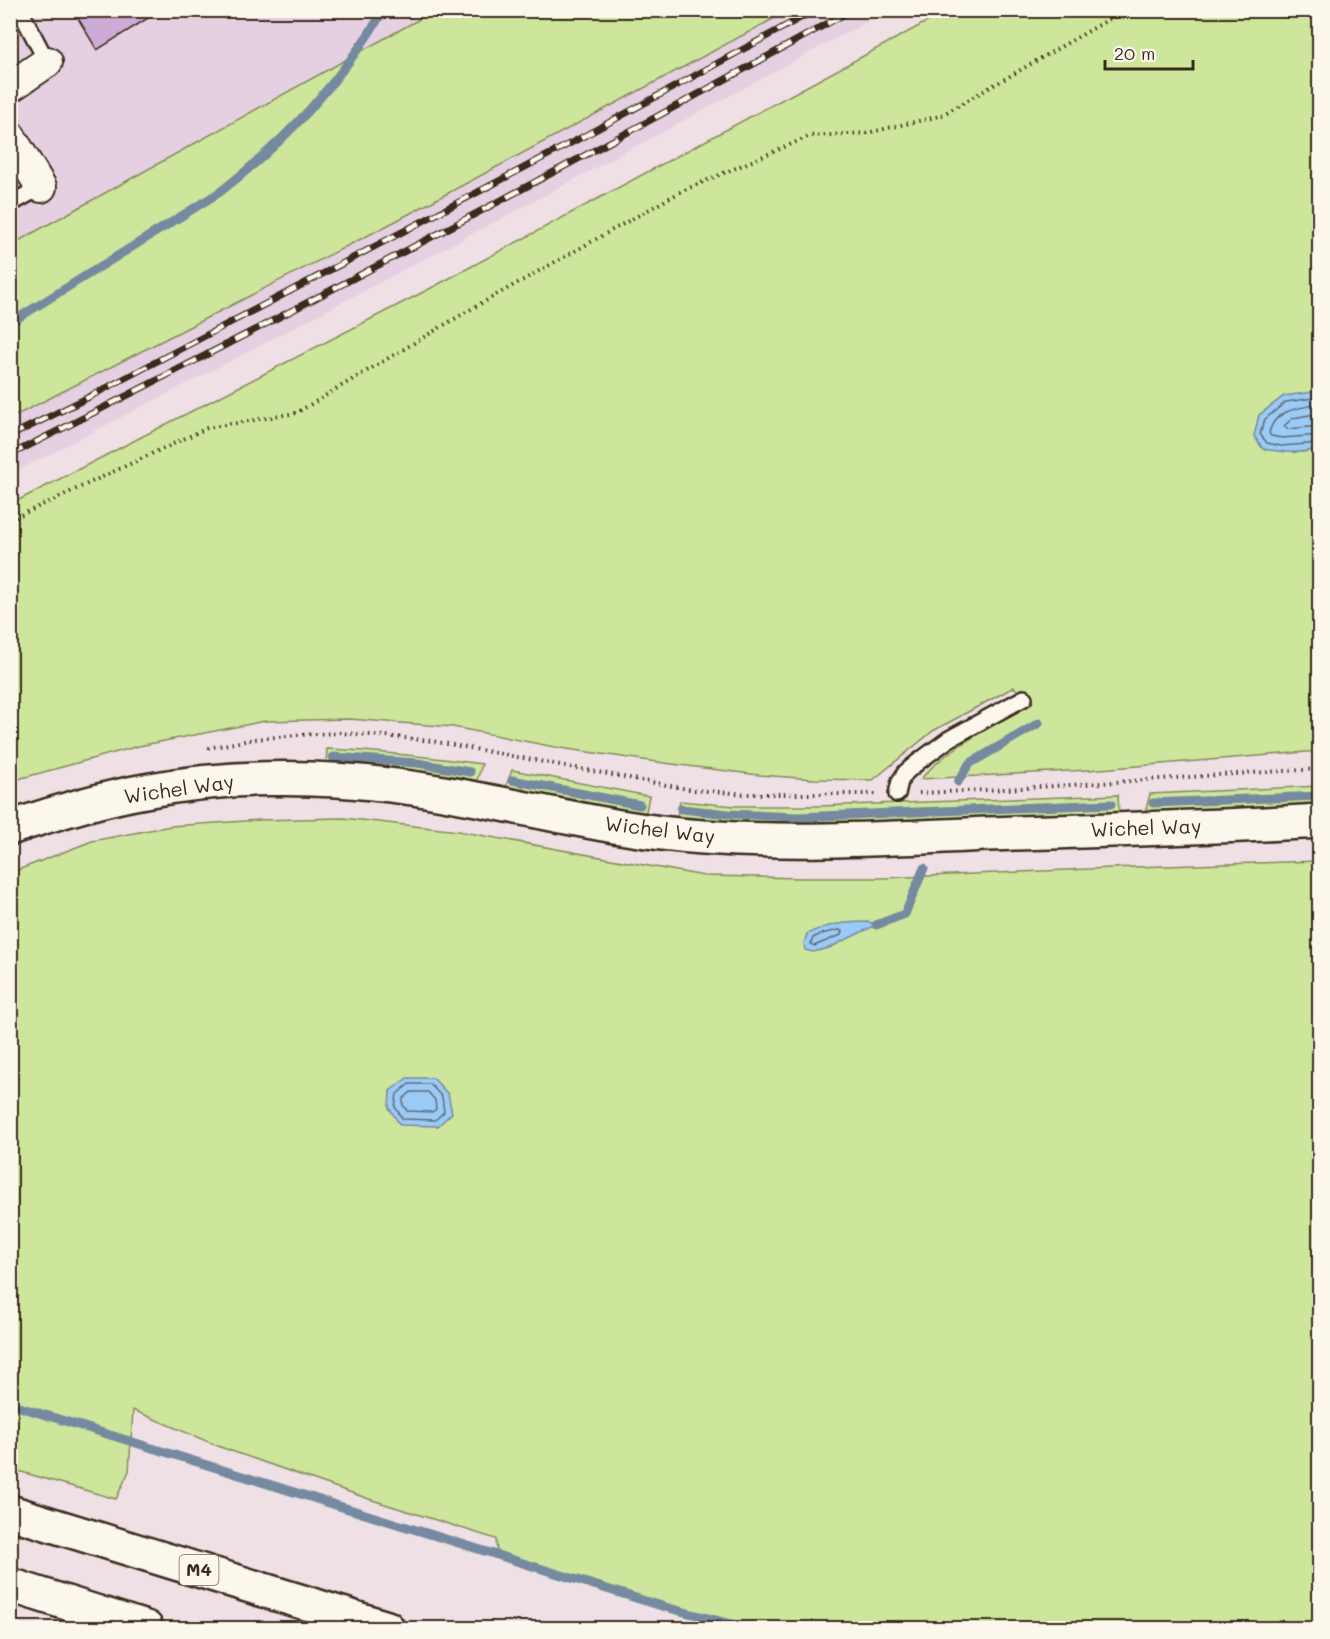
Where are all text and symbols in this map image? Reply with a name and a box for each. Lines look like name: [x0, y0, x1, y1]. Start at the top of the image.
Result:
scale bar: [1105, 33, 1194, 71]
text: 20 m: [1114, 41, 1155, 65]
street label: Wichel Way: [122, 767, 236, 809]
street label: Wichel Way: [603, 809, 717, 849]
street label: Wichel Way: [1090, 812, 1202, 842]
road number: M4: [180, 1555, 218, 1585]

